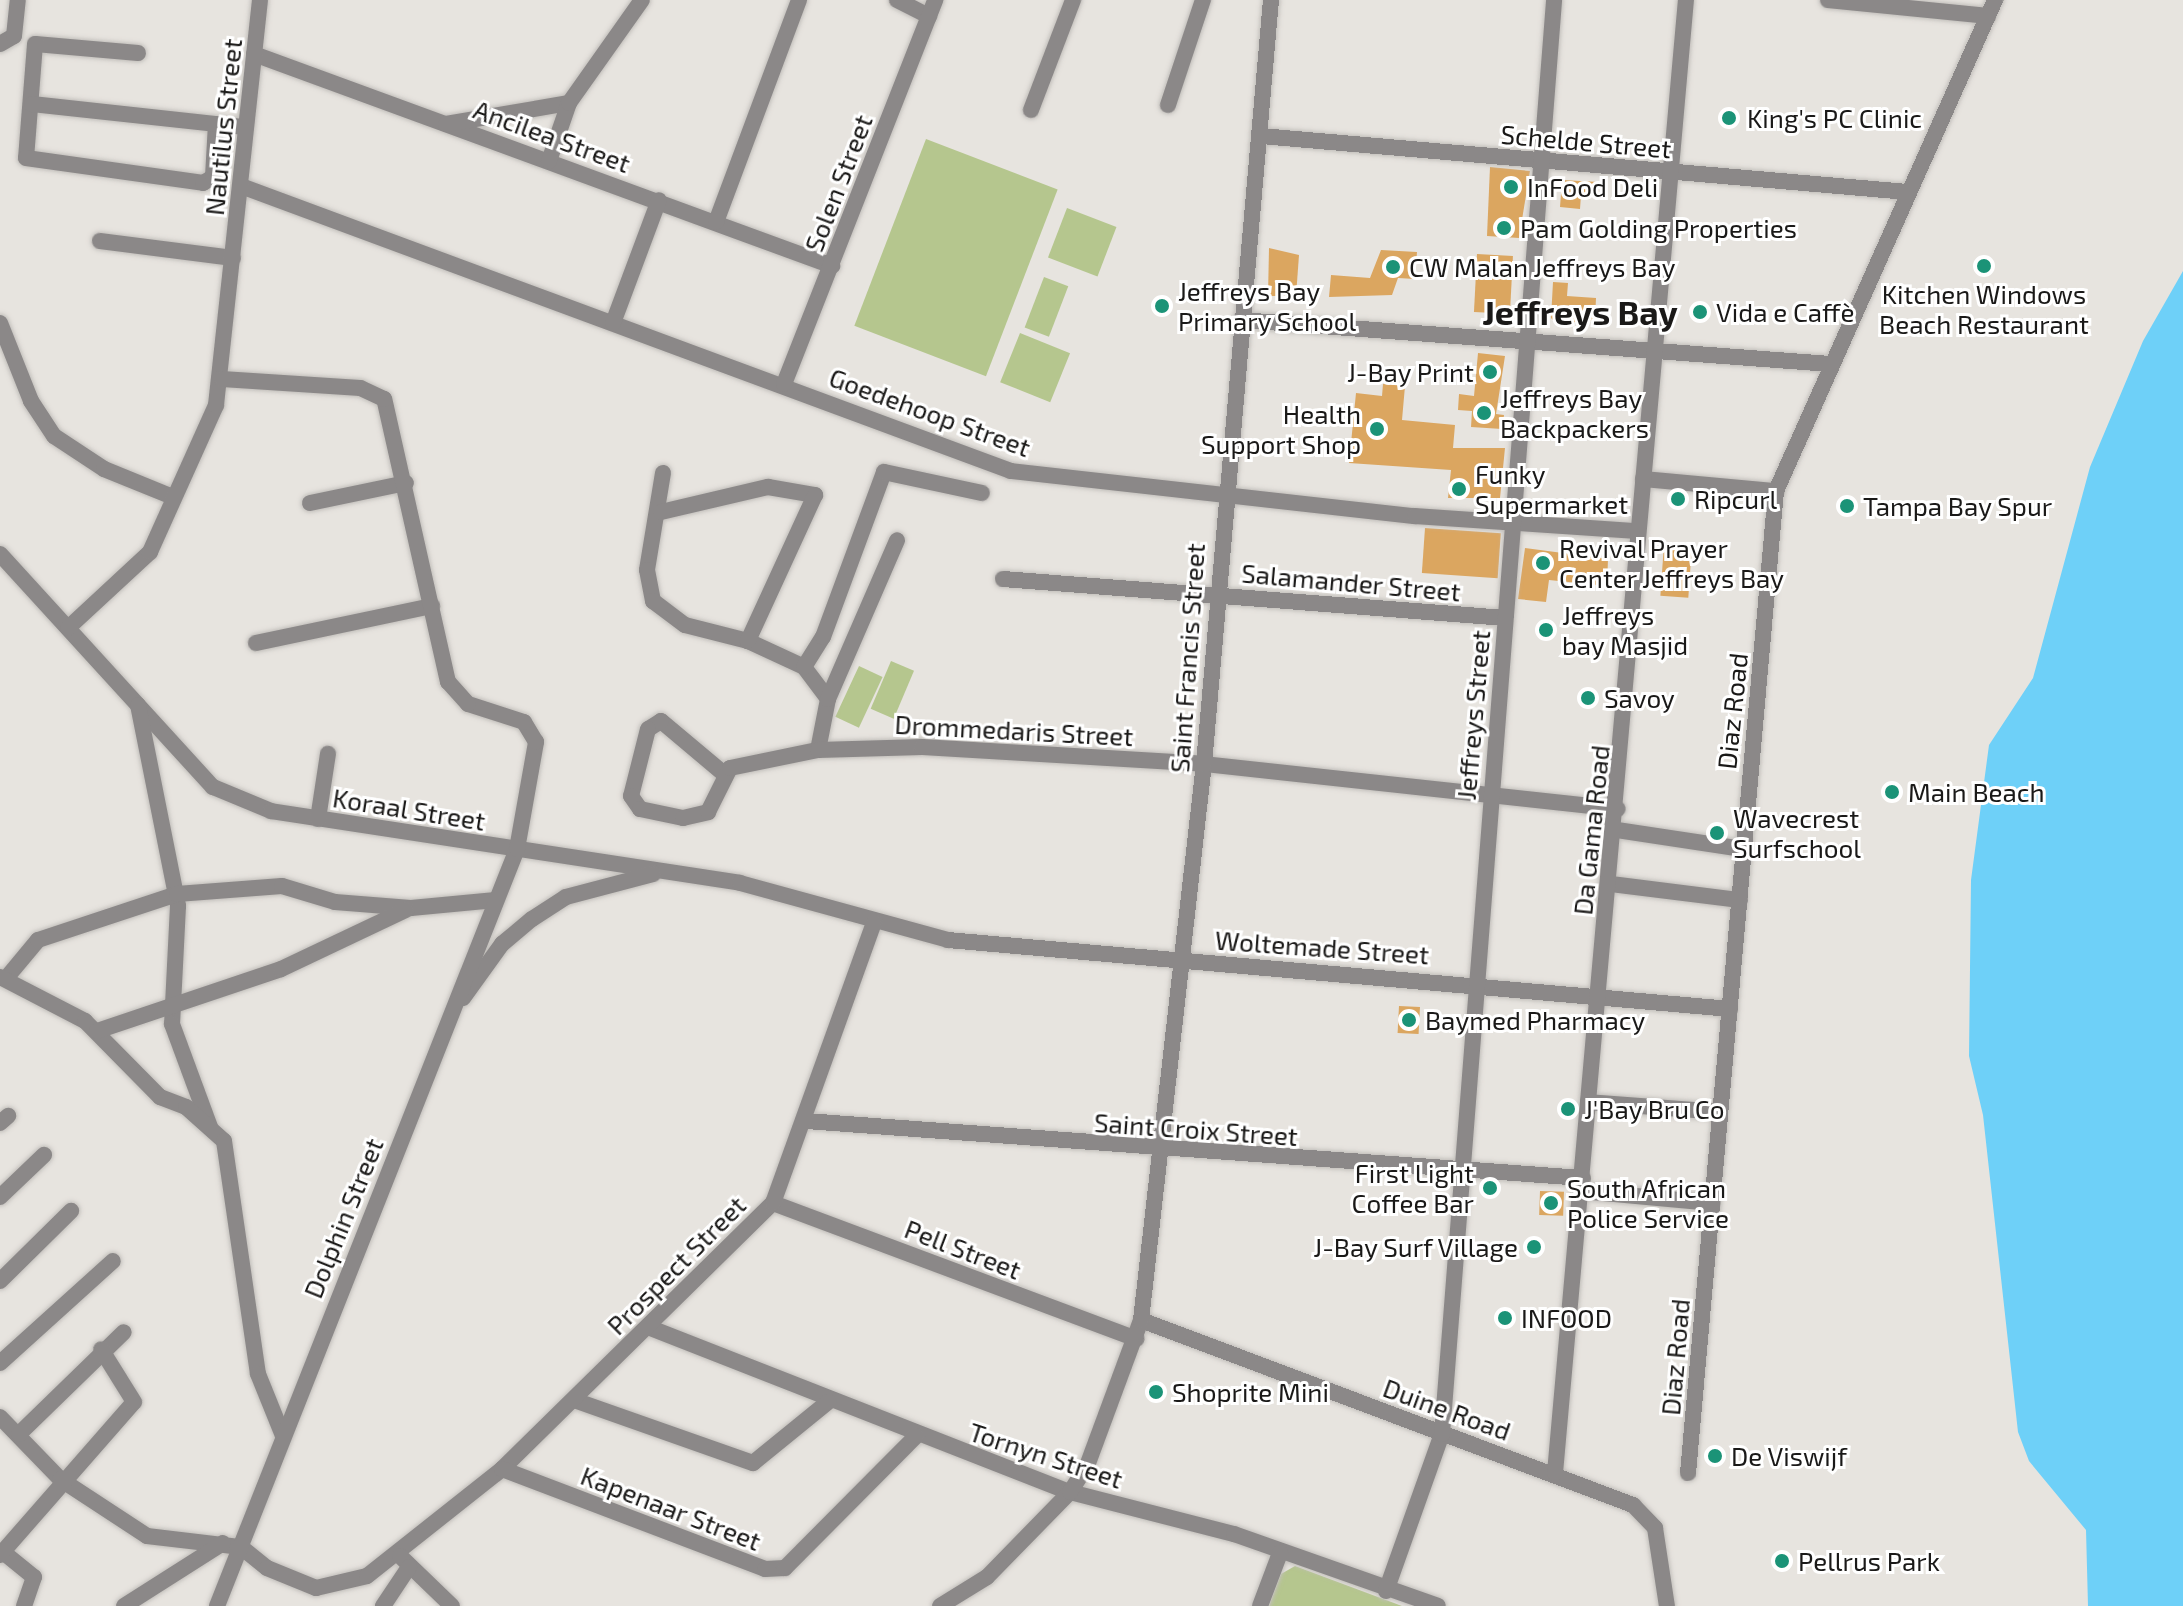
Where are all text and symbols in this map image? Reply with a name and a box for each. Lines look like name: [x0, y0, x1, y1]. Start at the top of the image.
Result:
street label: Nautilus Street: [198, 37, 248, 217]
street label: Ancilea Street: [469, 93, 635, 179]
place label: King's PC Clinic: [1747, 102, 1922, 134]
marker: King's PC Clinic: [1718, 107, 1740, 129]
street label: Solen Street: [798, 110, 878, 256]
street label: Schelde Street: [1499, 118, 1673, 164]
place label: InFood Deli: [1527, 171, 1658, 203]
marker: InFood Deli: [1502, 178, 1520, 196]
place label: Pam Golding Properties: [1520, 212, 1797, 244]
marker: Pam Golding Properties: [1495, 219, 1513, 237]
place label: CW Malan Jeffreys Bay: [1409, 251, 1676, 283]
marker: Kitchen Windows Beach Restaurant: [1975, 257, 1993, 275]
marker: CW Malan Jeffreys Bay: [1384, 258, 1402, 276]
place label: Jeffreys Bay Primary School: [1178, 275, 1357, 336]
place label: Kitchen Windows Beach Restaurant: [1879, 278, 2089, 340]
district label: Jeffreys Bay: [1482, 292, 1678, 332]
place label: Vida e Caffè: [1716, 296, 1854, 328]
marker: Jeffreys Bay Primary School: [1153, 297, 1171, 315]
marker: Vida e Caffè: [1691, 303, 1709, 321]
place label: J-Bay Print: [1346, 356, 1474, 388]
street label: Goedehoop Street: [825, 361, 1035, 463]
marker: J-Bay Print: [1481, 363, 1499, 381]
place label: Jeffreys Bay Backpackers: [1500, 382, 1649, 444]
place label: Health Support Shop: [1201, 398, 1361, 460]
marker: Jeffreys Bay Backpackers: [1475, 404, 1493, 422]
marker: Health Support Shop: [1368, 420, 1386, 438]
place label: Funky Supermarket: [1475, 458, 1628, 520]
marker: Funky Supermarket: [1450, 480, 1468, 498]
place label: Ripcurl: [1694, 483, 1777, 515]
marker: Ripcurl: [1669, 490, 1687, 508]
place label: Tampa Bay Spur: [1863, 490, 2053, 522]
marker: Tampa Bay Spur: [1838, 497, 1856, 515]
place label: Revival Prayer Center Jeffreys Bay: [1559, 532, 1785, 594]
street label: Saint Francis Street: [1163, 542, 1211, 774]
marker: Revival Prayer Center Jeffreys Bay: [1534, 554, 1552, 572]
street label: Salamander Street: [1240, 557, 1462, 607]
place label: Jeffreys bay Masjid: [1562, 599, 1689, 660]
marker: Jeffreys bay Masjid: [1537, 621, 1555, 639]
street label: Jeffreys Street: [1450, 629, 1496, 801]
street label: Diaz Road: [1710, 651, 1754, 771]
place label: Savoy: [1604, 682, 1675, 714]
marker: Savoy: [1579, 689, 1597, 707]
street label: Drommedaris Street: [894, 708, 1134, 752]
street label: Da Gama Road: [1567, 744, 1615, 916]
place label: Main Beach: [1908, 776, 2045, 808]
street label: Koraal Street: [330, 782, 488, 836]
marker: Main Beach: [1883, 783, 1901, 801]
place label: Wavecrest Surfschool: [1733, 802, 1861, 864]
marker: Wavecrest Surfschool: [1708, 824, 1726, 842]
street label: Woltemade Street: [1214, 924, 1430, 970]
place label: Baymed Pharmacy: [1425, 1004, 1645, 1036]
marker: Baymed Pharmacy: [1400, 1011, 1418, 1029]
place label: J'Bay Bru Co: [1584, 1093, 1725, 1125]
marker: J'Bay Bru Co: [1559, 1100, 1577, 1118]
street label: Saint Croix Street: [1093, 1106, 1299, 1152]
street label: Dolphin Street: [297, 1134, 389, 1302]
place label: First Light Coffee Bar: [1352, 1157, 1474, 1218]
place label: South African Police Service: [1567, 1172, 1729, 1234]
marker: First Light Coffee Bar: [1481, 1179, 1499, 1197]
street label: Prospect Street: [600, 1189, 752, 1341]
marker: South African Police Service: [1542, 1194, 1560, 1212]
street label: Pell Street: [900, 1212, 1026, 1286]
place label: J-Bay Surf Village: [1312, 1231, 1518, 1263]
marker: J-Bay Surf Village: [1525, 1238, 1543, 1256]
street label: Diaz Road: [1654, 1297, 1696, 1417]
place label: INFOOD: [1521, 1302, 1612, 1334]
marker: INFOOD: [1496, 1309, 1514, 1327]
street label: Duine Road: [1379, 1372, 1515, 1446]
place label: Shoprite Mini: [1172, 1376, 1329, 1408]
marker: Shoprite Mini: [1147, 1383, 1165, 1401]
street label: Tornyn Street: [965, 1416, 1127, 1494]
place label: De Viswijf: [1731, 1440, 1848, 1472]
marker: De Viswijf: [1706, 1447, 1724, 1465]
street label: Kapenaar Street: [576, 1459, 766, 1557]
place label: Pellrus Park: [1798, 1545, 1940, 1577]
marker: Pellrus Park: [1773, 1552, 1791, 1570]

